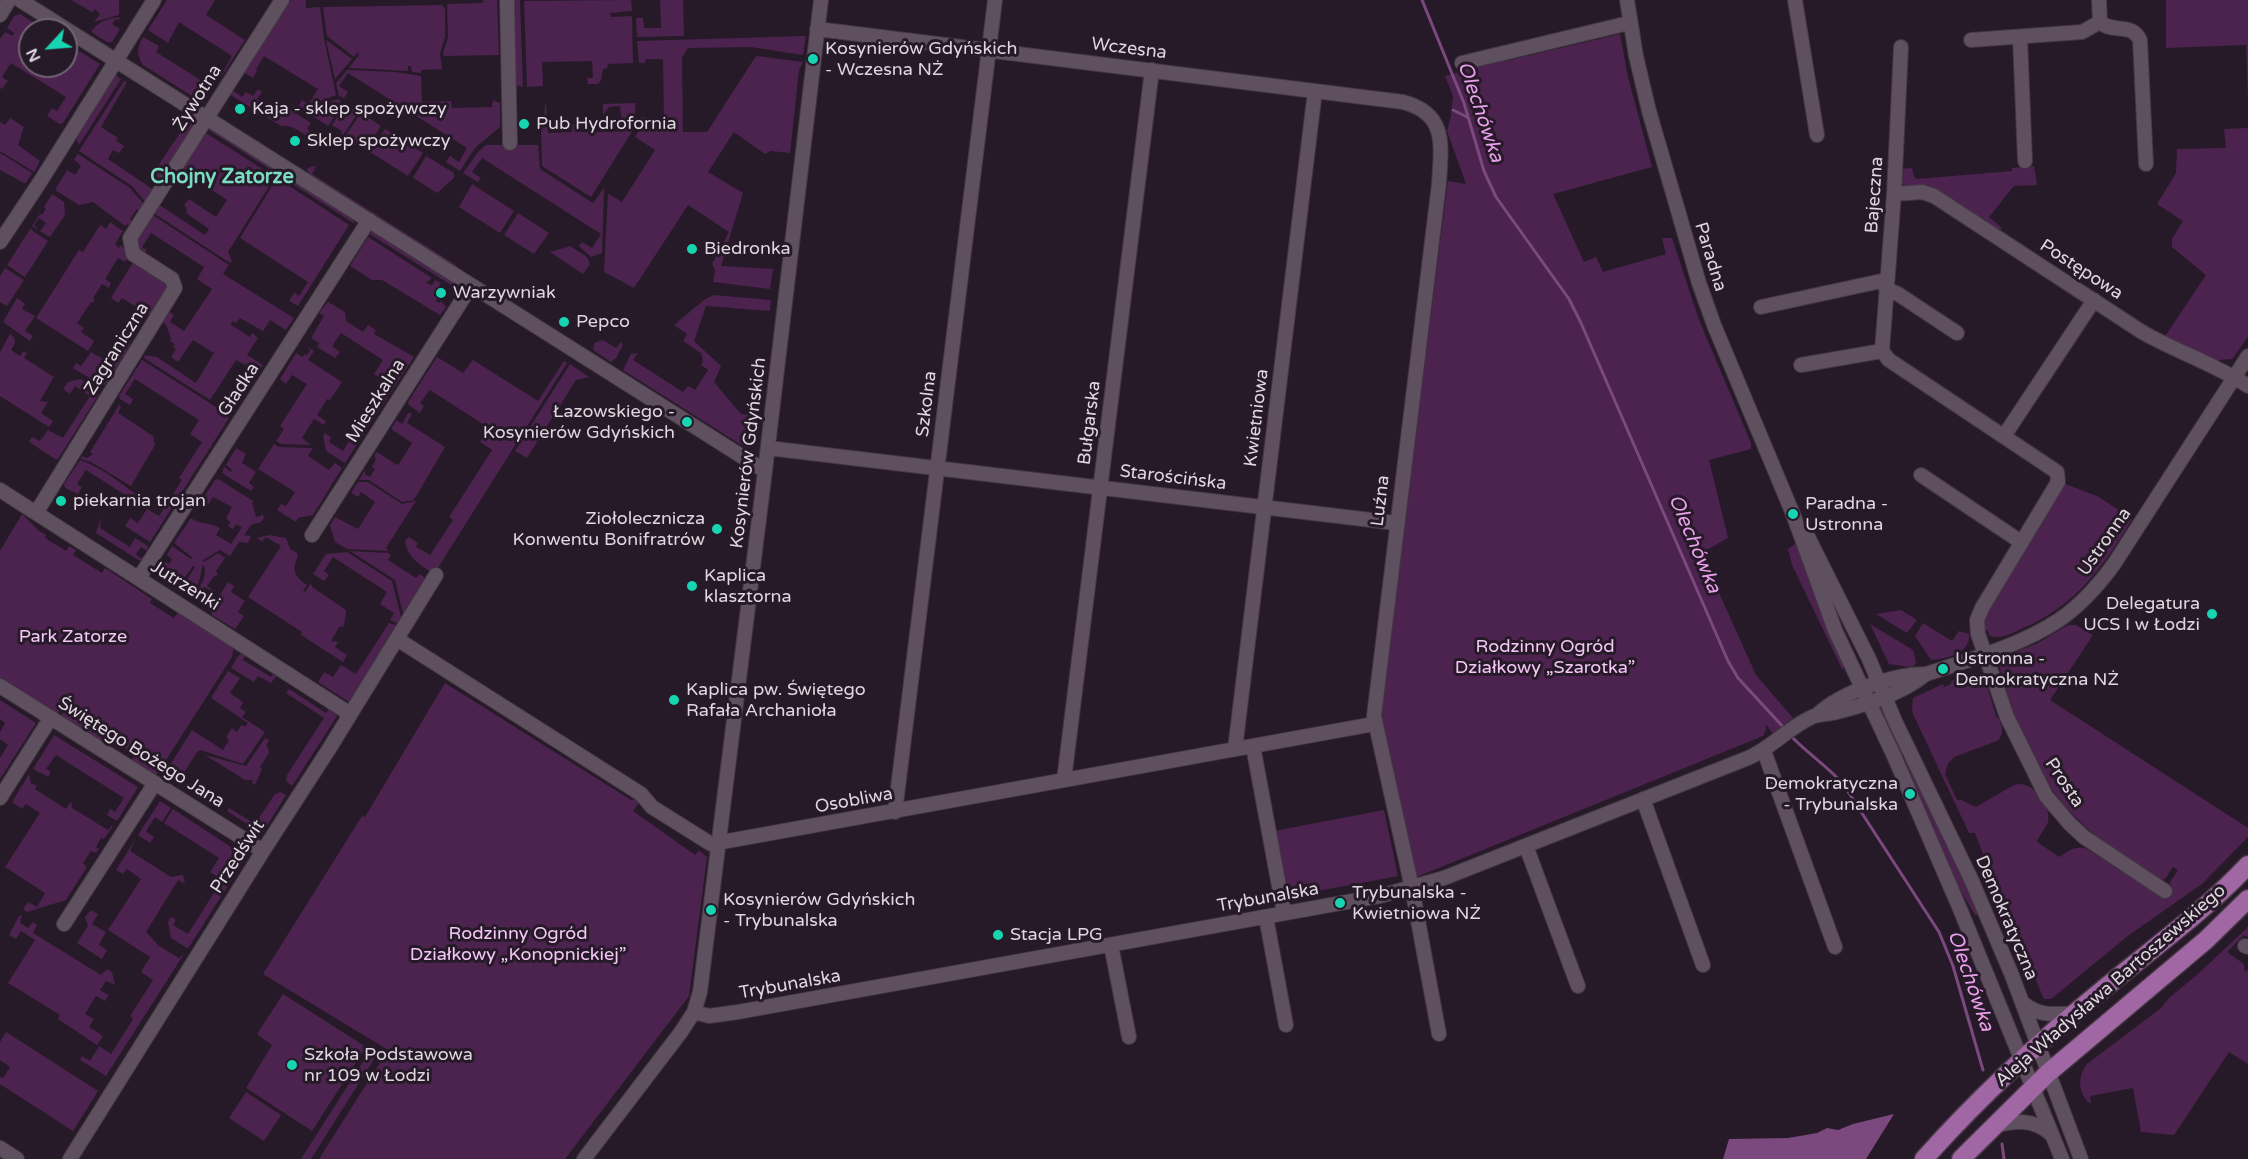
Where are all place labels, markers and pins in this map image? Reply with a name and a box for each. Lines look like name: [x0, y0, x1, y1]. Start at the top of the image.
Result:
place label: Kosynierów Gdyńskich - Wczesna NŻ: [825, 38, 1017, 80]
marker: Kosynierów Gdyńskich - Wczesna NŻ: [806, 52, 820, 66]
place label: Kaja - sklep spożywczy: [252, 98, 447, 120]
marker: Kaja - sklep spożywczy: [233, 102, 247, 116]
place label: Pub Hydrofornia: [536, 113, 677, 135]
marker: Pub Hydrofornia: [517, 117, 531, 131]
place label: Sklep spożywczy: [307, 130, 450, 152]
marker: Sklep spożywczy: [288, 134, 302, 148]
place label: Biedronka: [704, 238, 791, 260]
marker: Biedronka: [685, 242, 699, 256]
place label: Warzywniak: [453, 282, 556, 304]
marker: Warzywniak: [434, 286, 448, 300]
place label: Pepco: [576, 311, 630, 333]
marker: Pepco: [557, 315, 571, 329]
place label: Łazowskiego - Kosynierów Gdyńskich: [483, 401, 675, 444]
marker: Łazowskiego - Kosynierów Gdyńskich: [680, 415, 694, 429]
place label: piekarnia trojan: [73, 490, 206, 512]
place label: Paradna - Ustronna: [1805, 493, 1888, 536]
marker: piekarnia trojan: [54, 494, 68, 508]
marker: Paradna - Ustronna: [1786, 507, 1800, 521]
place label: Ziołolecznicza Konwentu Bonifratrów: [513, 508, 705, 550]
marker: Ziołolecznicza Konwentu Bonifratrów: [710, 522, 724, 536]
place label: Kaplica klasztorna: [704, 565, 792, 608]
marker: Kaplica klasztorna: [685, 579, 699, 593]
place label: Delegatura UCS I w Łodzi: [2083, 593, 2200, 636]
marker: Delegatura UCS I w Łodzi: [2205, 607, 2219, 621]
place label: Ustronna - Demokratyczna NŻ: [1955, 648, 2119, 690]
marker: Ustronna - Demokratyczna NŻ: [1936, 662, 1950, 676]
place label: Kaplica pw. Świętego Rafała Archanioła: [686, 679, 866, 722]
marker: Kaplica pw. Świętego Rafała Archanioła: [667, 693, 681, 707]
place label: Demokratyczna - Trybunalska: [1765, 773, 1898, 816]
marker: Demokratyczna - Trybunalska: [1903, 787, 1917, 801]
place label: Trybunalska - Kwietniowa NŻ: [1352, 882, 1481, 924]
place label: Kosynierów Gdyńskich - Trybunalska: [723, 889, 915, 932]
marker: Trybunalska - Kwietniowa NŻ: [1333, 896, 1347, 910]
marker: Kosynierów Gdyńskich - Trybunalska: [704, 903, 718, 917]
place label: Stacja LPG: [1010, 924, 1103, 946]
marker: Stacja LPG: [991, 928, 1005, 942]
place label: Szkoła Podstawowa nr 109 w Łodzi: [304, 1044, 473, 1086]
marker: Szkoła Podstawowa nr 109 w Łodzi: [285, 1058, 299, 1072]

